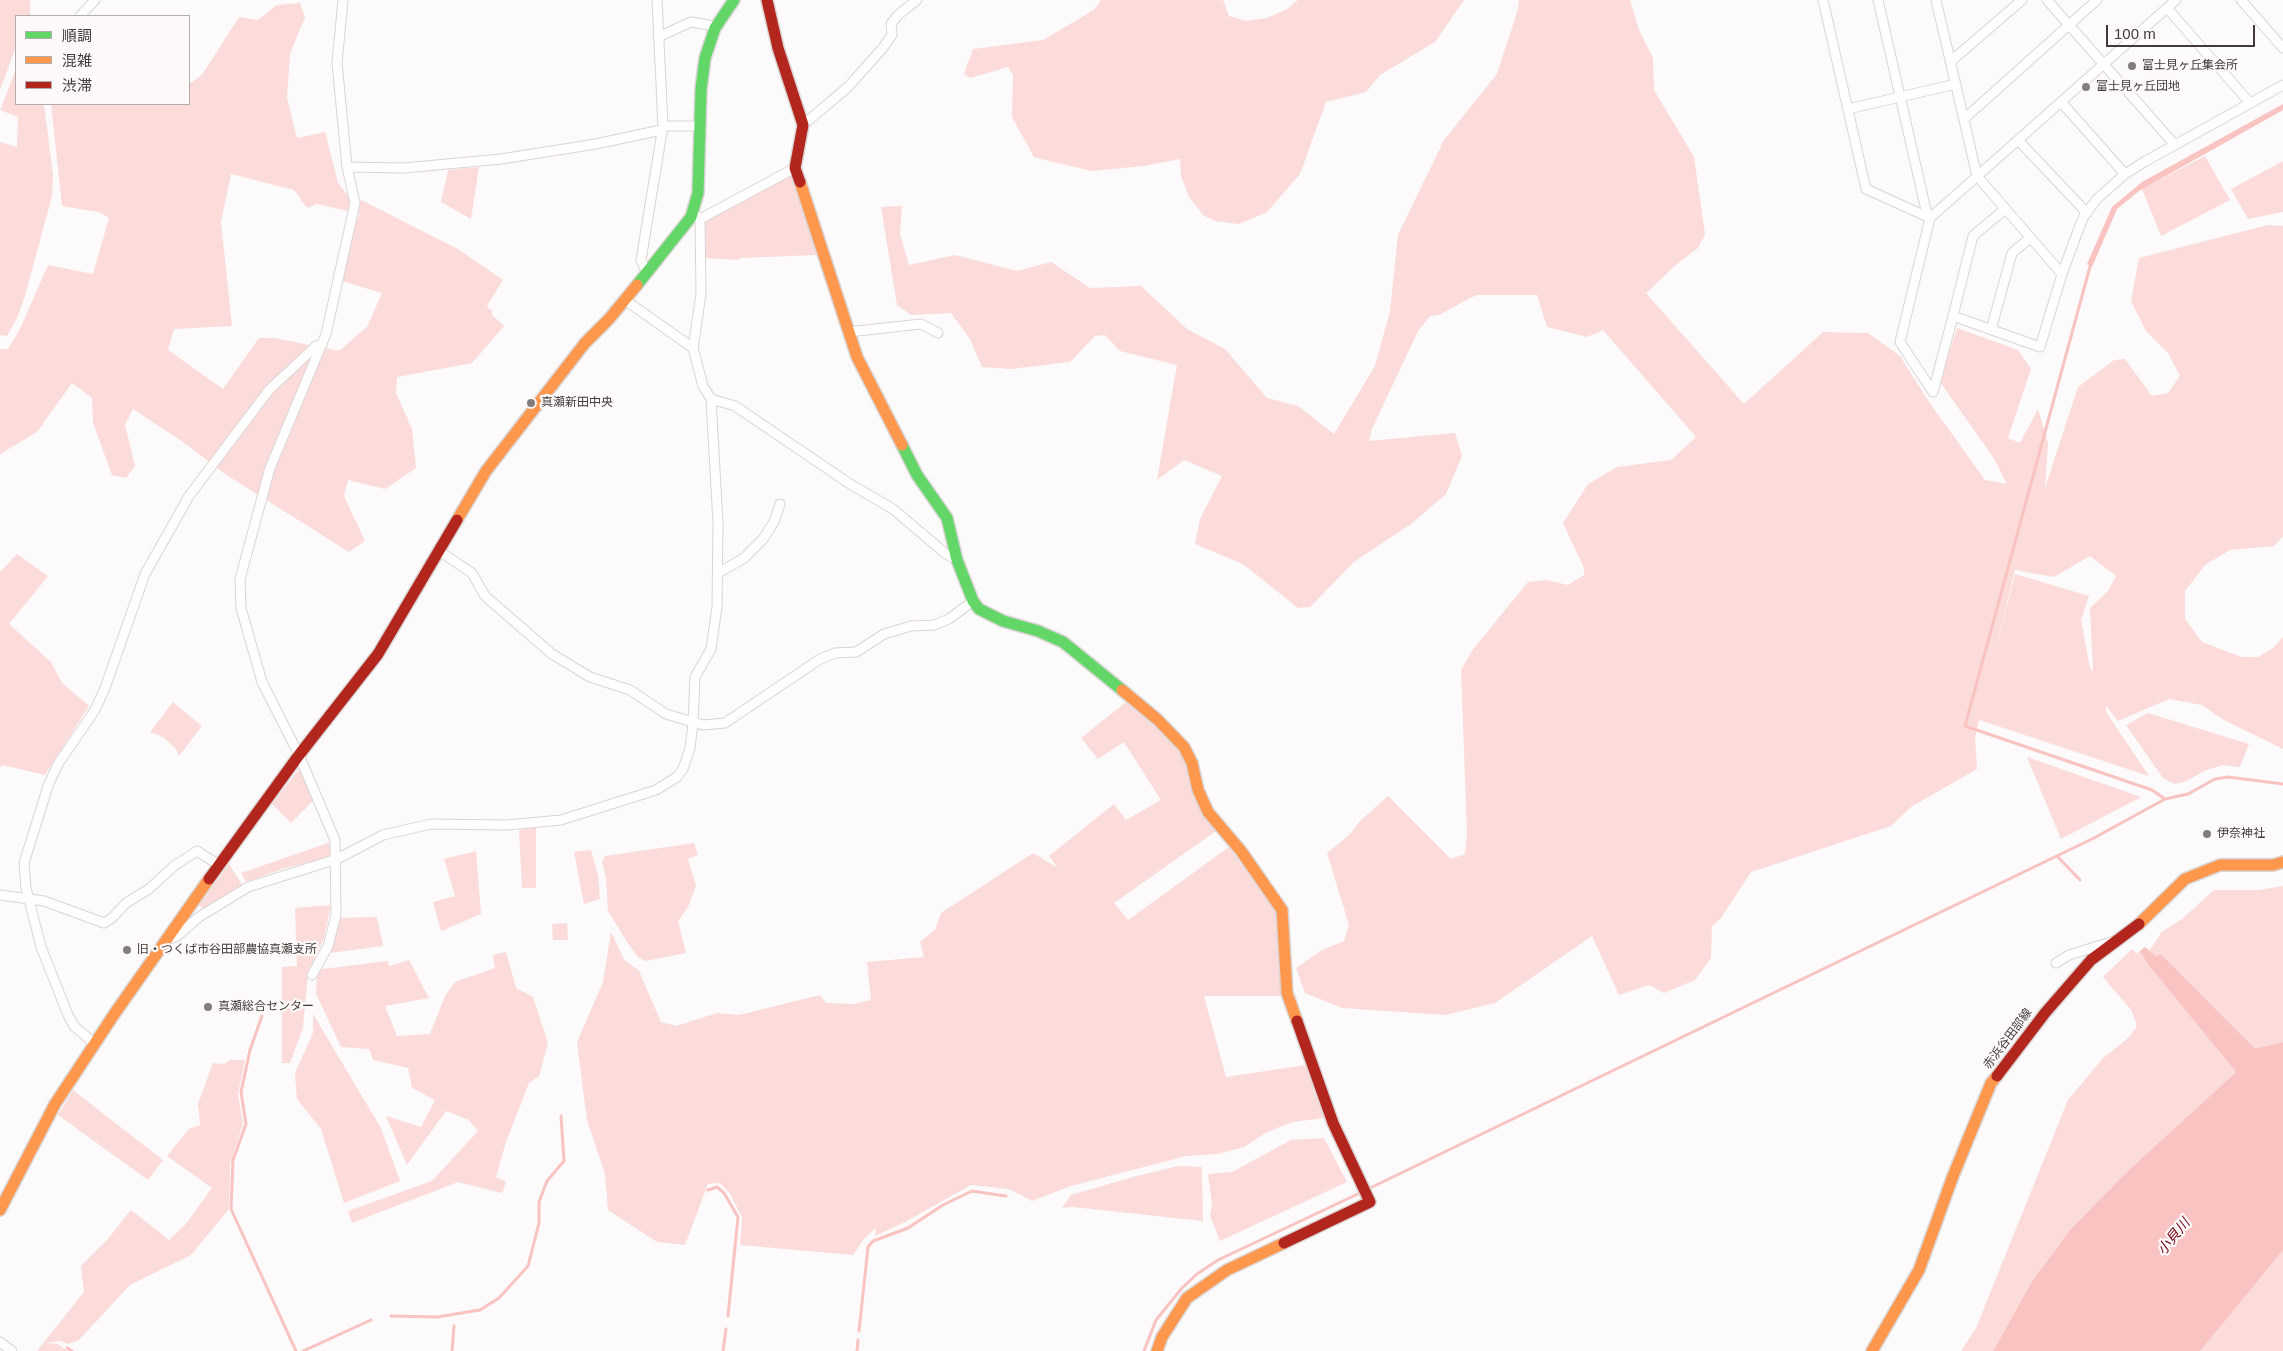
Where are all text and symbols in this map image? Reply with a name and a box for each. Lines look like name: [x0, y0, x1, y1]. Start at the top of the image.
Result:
legend: [15, 15, 190, 105]
scale bar: [2108, 15, 2257, 47]
text: 100 m: [2114, 25, 2156, 42]
text: 順調: [62, 27, 92, 44]
text: 混雑: [62, 52, 92, 69]
place label: 富士見ヶ丘集会所: [2142, 59, 2238, 73]
marker: 富士見ヶ丘集会所: [2126, 60, 2138, 72]
text: 渋滞: [62, 77, 92, 94]
place label: 富士見ヶ丘団地: [2096, 80, 2180, 94]
marker: 富士見ヶ丘団地: [2080, 81, 2092, 93]
place label: 真瀬新田中央: [541, 396, 613, 410]
marker: 真瀬新田中央: [525, 397, 537, 409]
place label: 伊奈神社: [2217, 827, 2265, 841]
marker: 伊奈神社: [2201, 828, 2213, 840]
place label: 旧・つくば市谷田部農協真瀬支所: [137, 943, 317, 957]
marker: 旧・つくば市谷田部農協真瀬支所: [121, 944, 133, 956]
place label: 真瀬総合センター: [218, 1000, 314, 1014]
marker: 真瀬総合センター: [202, 1001, 214, 1013]
street label: 赤浜谷田部線: [1981, 1006, 2035, 1072]
water label: 小貝川: [2154, 1215, 2194, 1259]

